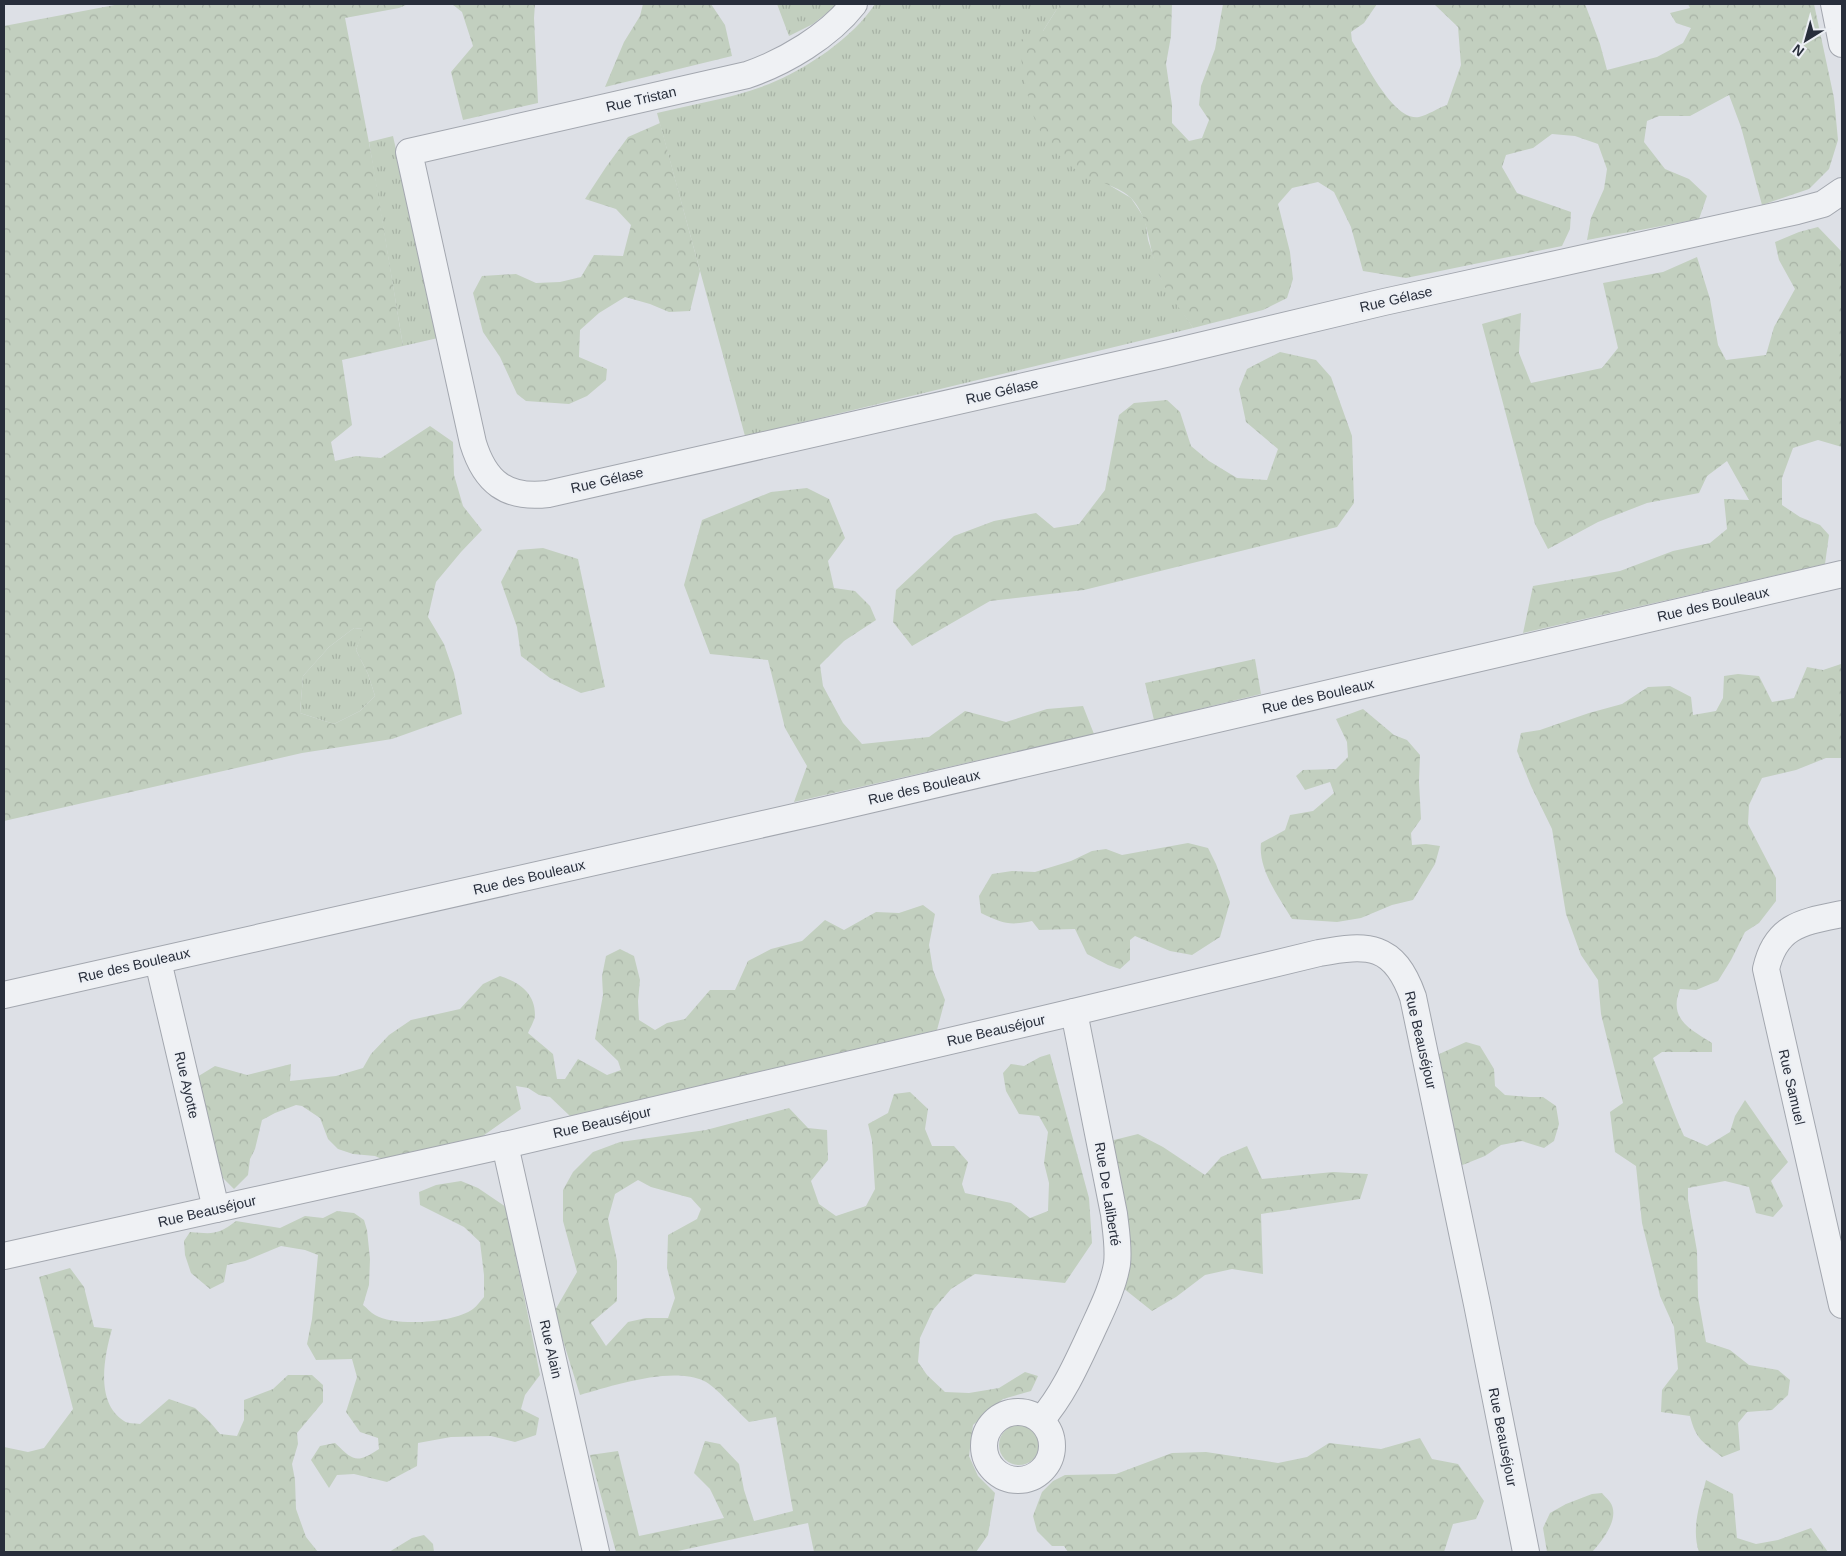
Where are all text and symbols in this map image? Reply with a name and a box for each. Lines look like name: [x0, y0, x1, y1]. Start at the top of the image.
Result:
north arrow: [1781, 15, 1831, 65]
text: N: [1789, 41, 1807, 60]
street label: Rue Tristan: [604, 83, 678, 115]
street label: Rue Gélase: [1358, 283, 1434, 315]
street label: Rue Gélase: [964, 375, 1040, 407]
street label: Rue Gélase: [569, 464, 645, 496]
street label: Rue des Bouleaux: [1655, 583, 1771, 625]
street label: Rue des Bouleaux: [1260, 675, 1376, 717]
street label: Rue des Bouleaux: [866, 766, 982, 808]
street label: Rue des Bouleaux: [471, 856, 587, 898]
street label: Rue des Bouleaux: [76, 944, 192, 986]
street label: Rue Beauséjour: [1402, 989, 1440, 1091]
street label: Rue Beauséjour: [945, 1011, 1047, 1049]
street label: Rue Samuel: [1776, 1048, 1808, 1126]
street label: Rue Ayotte: [172, 1050, 203, 1120]
street label: Rue Beauséjour: [551, 1103, 653, 1141]
street label: Rue De Laliberté: [1092, 1141, 1124, 1247]
street label: Rue Beauséjour: [156, 1192, 258, 1230]
street label: Rue Alain: [536, 1318, 566, 1380]
street label: Rue Beauséjour: [1486, 1386, 1520, 1488]

